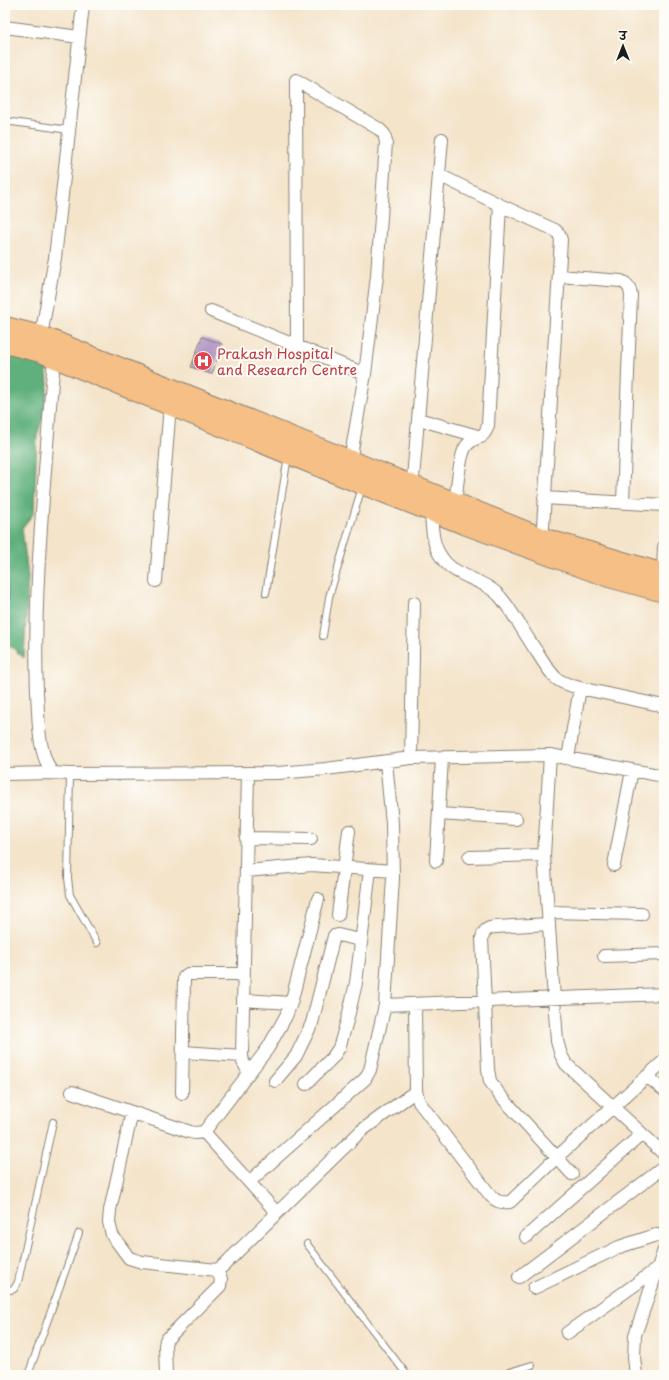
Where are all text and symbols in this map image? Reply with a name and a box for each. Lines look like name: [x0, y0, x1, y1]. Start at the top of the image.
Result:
north arrow: [603, 26, 643, 66]
text: उ: [618, 27, 628, 44]
place label: Prakash Hospital and Research Centre: [217, 343, 357, 380]
hospital icon: Prakash Hospital and Research Centre: [192, 350, 214, 372]

